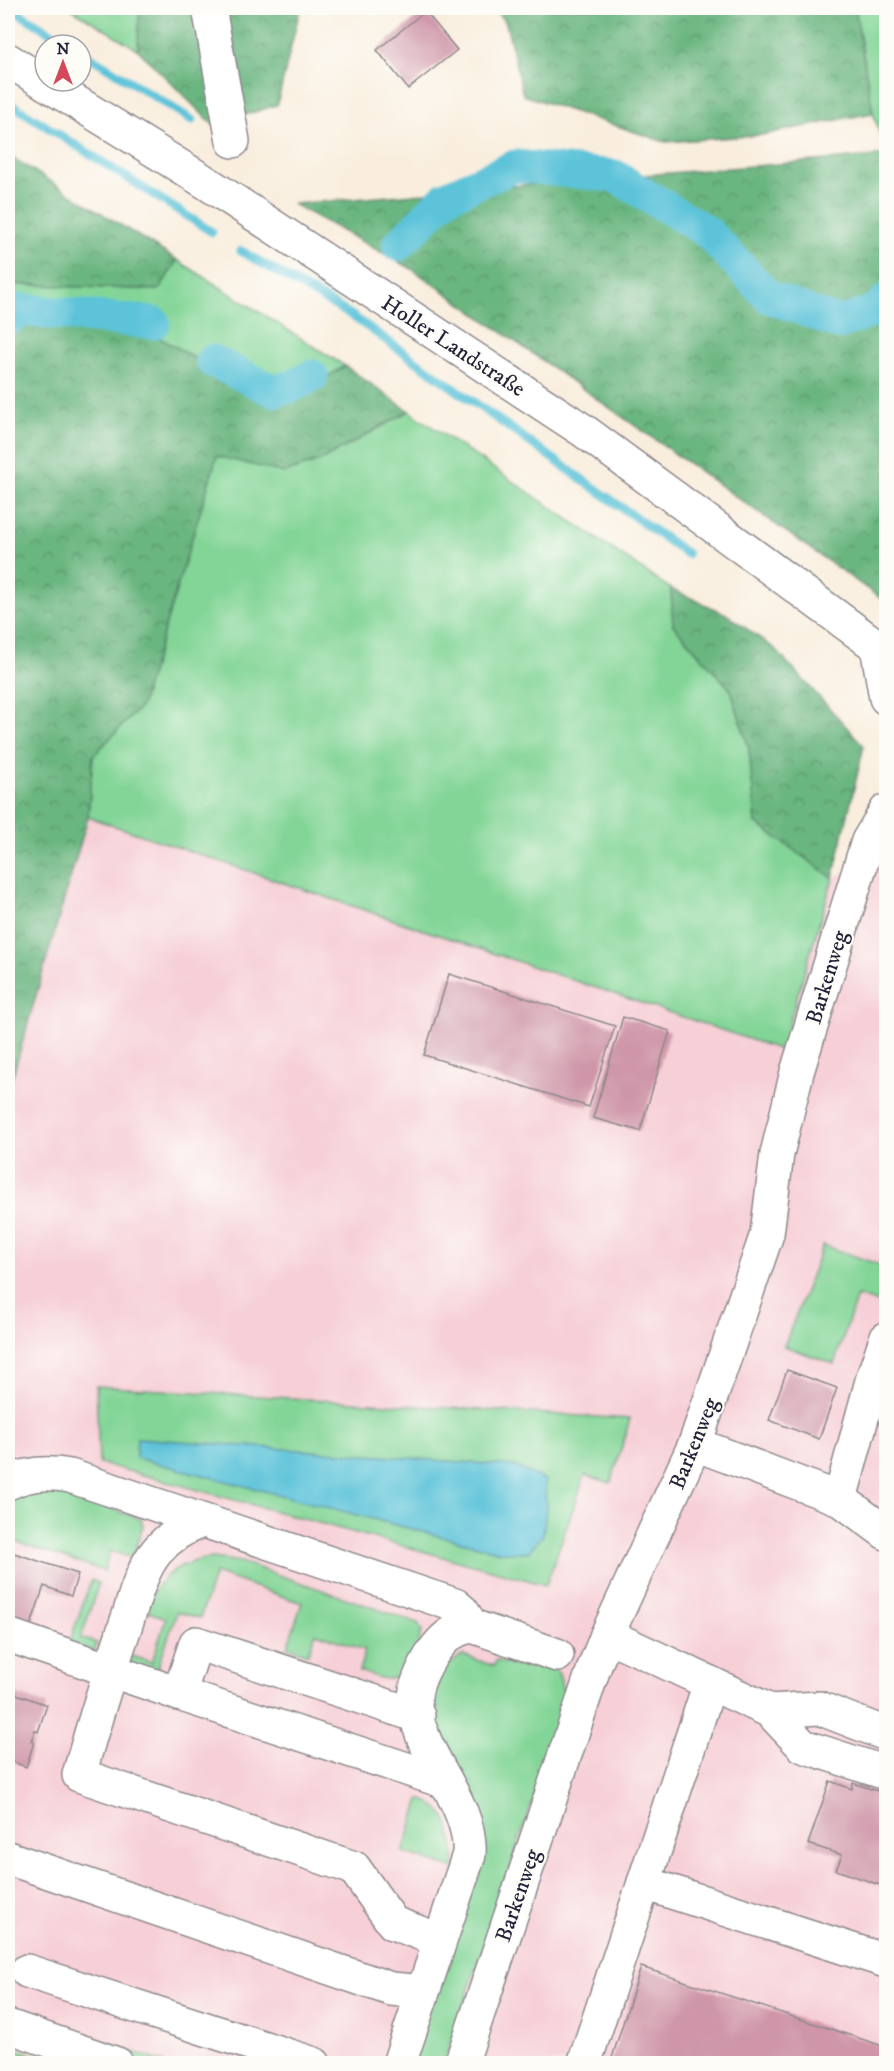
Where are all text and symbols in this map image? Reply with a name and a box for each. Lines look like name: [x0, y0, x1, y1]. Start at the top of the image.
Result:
north arrow: [33, 33, 93, 93]
text: N: [56, 39, 70, 59]
street label: Holler Landstraße: [376, 290, 530, 403]
street label: Barkenweg: [800, 927, 855, 1027]
street label: Barkenweg: [664, 1394, 725, 1493]
street label: Barkenweg: [490, 1845, 547, 1945]

